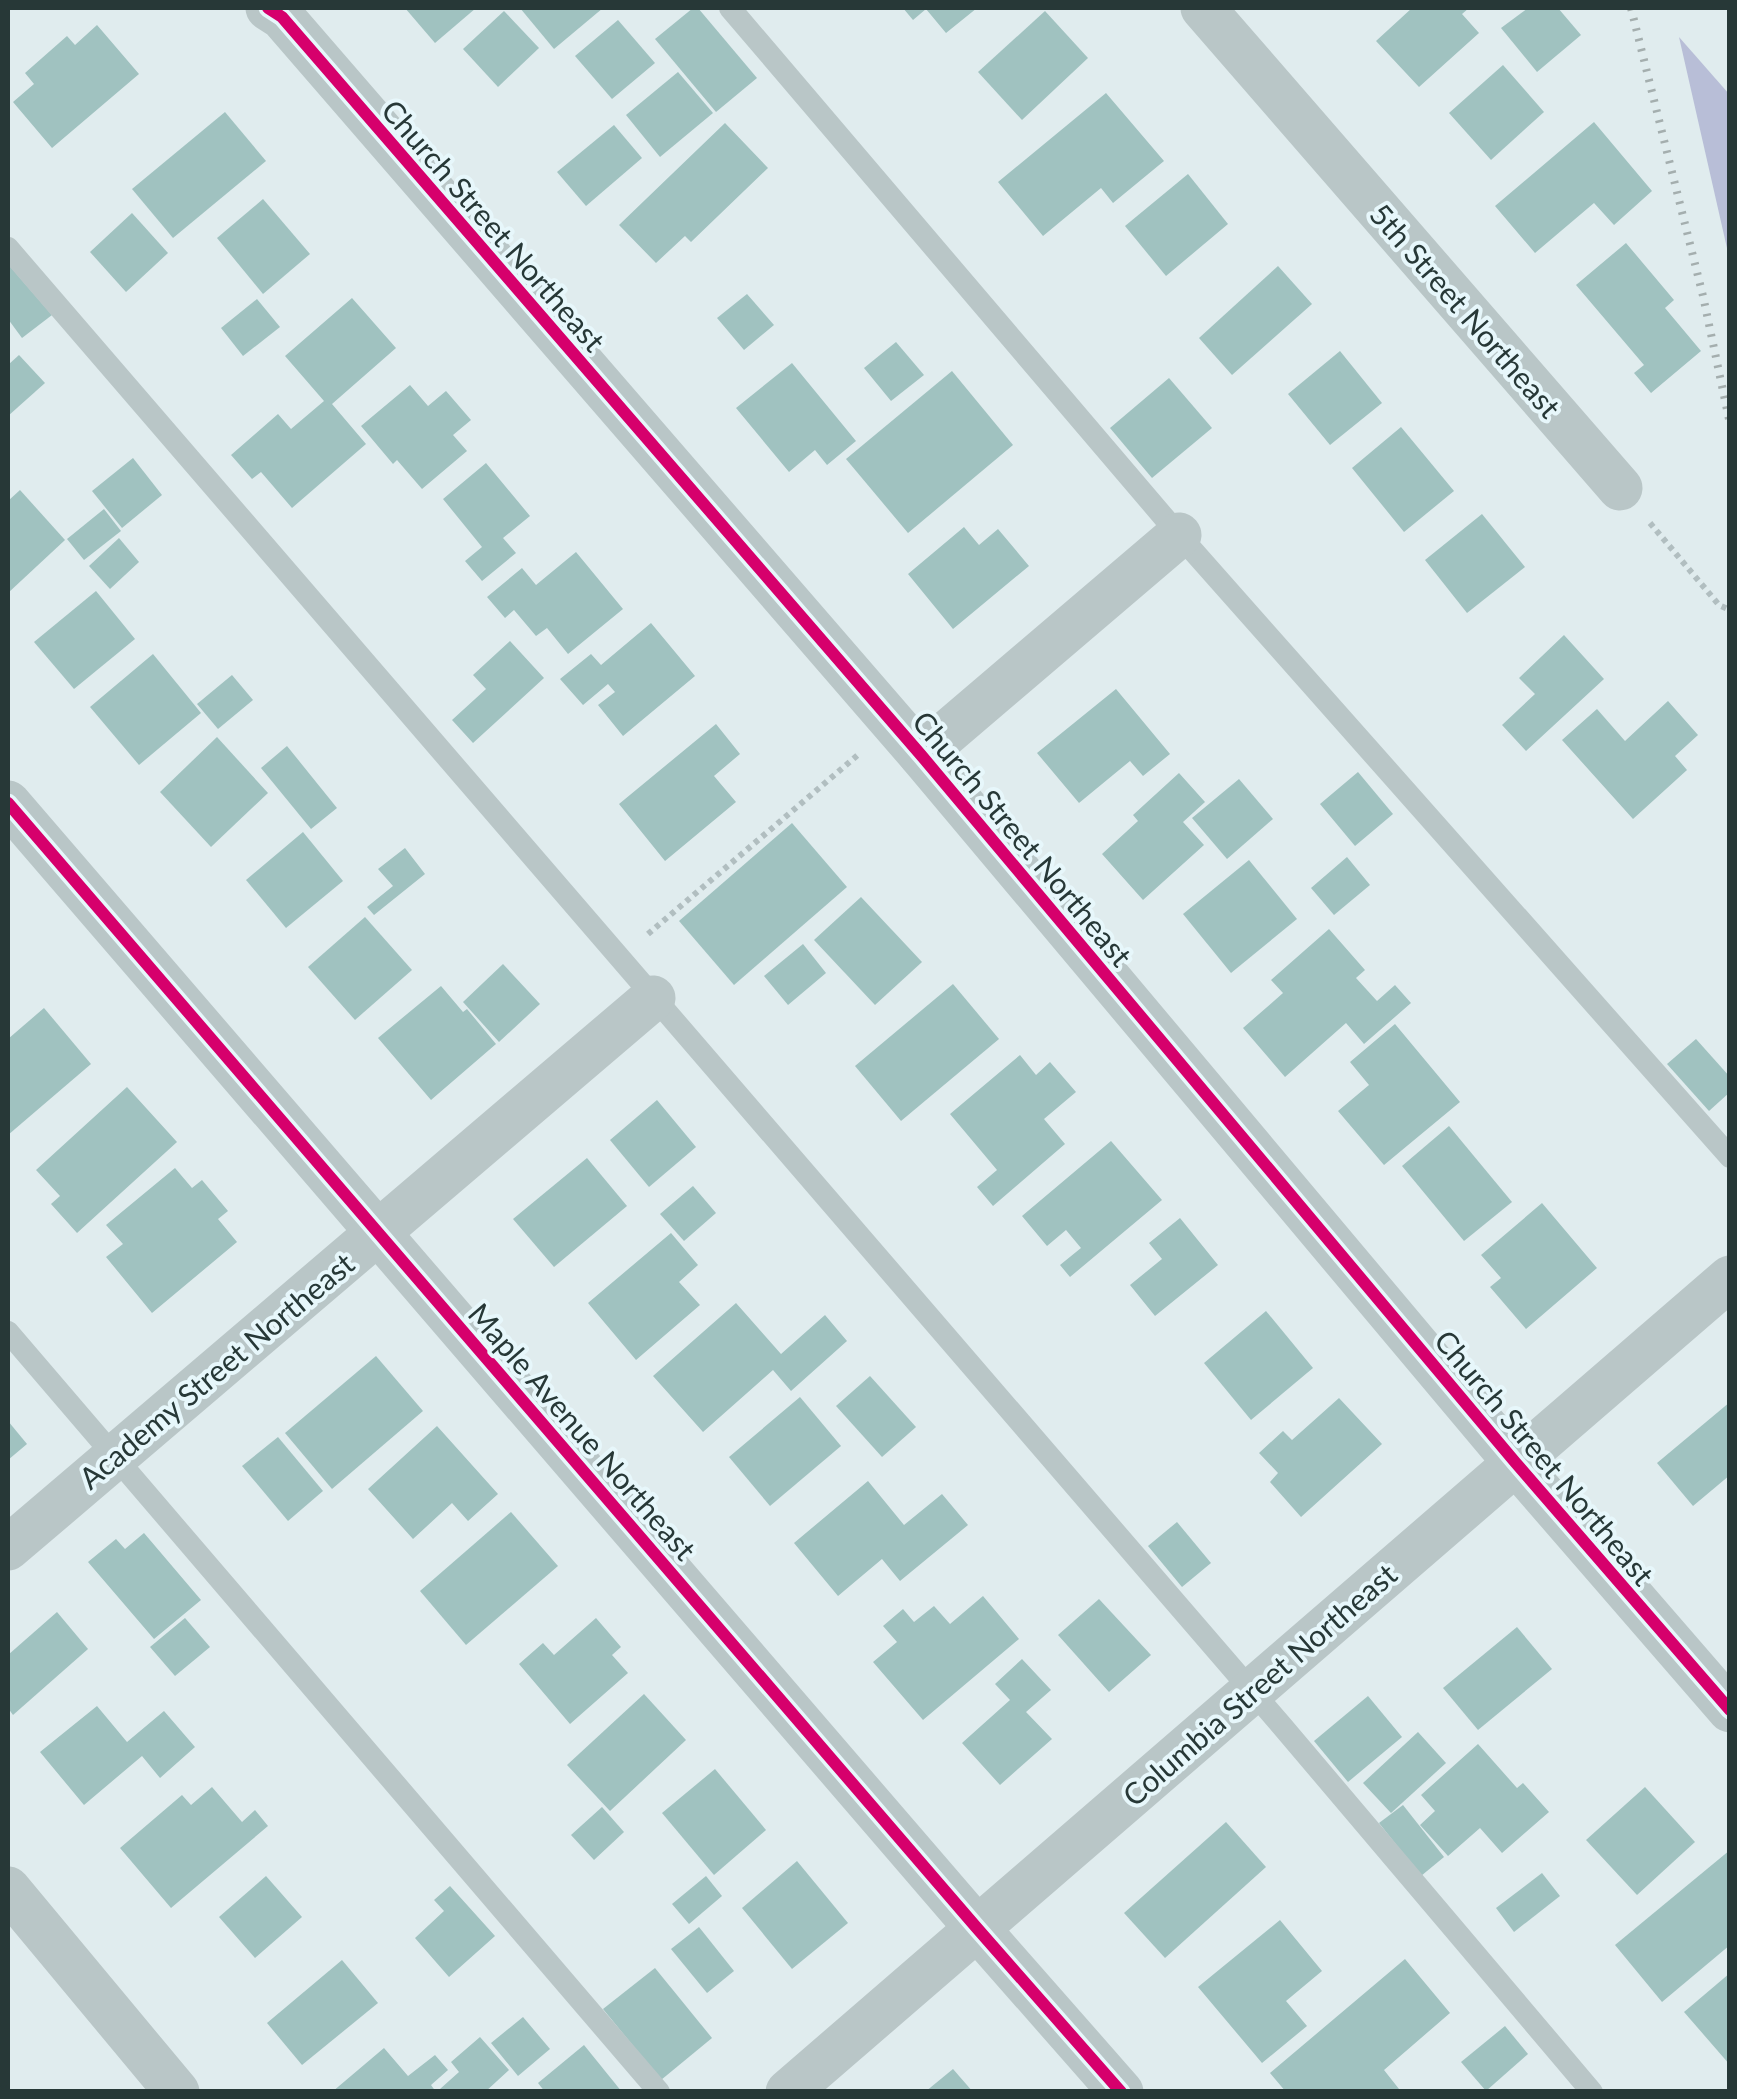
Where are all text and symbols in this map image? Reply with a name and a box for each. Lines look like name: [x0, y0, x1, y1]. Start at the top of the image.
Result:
street label: Church Street Northeast: [375, 92, 613, 358]
street label: 5th Street Northeast: [1363, 196, 1569, 424]
street label: Church Street Northeast: [906, 703, 1140, 973]
street label: Academy Street Northeast: [71, 1244, 361, 1495]
street label: Maple Avenue Northeast: [462, 1295, 704, 1567]
street label: Church Street Northeast: [1428, 1322, 1662, 1592]
street label: Columbia Street Northeast: [1115, 1555, 1403, 1813]

